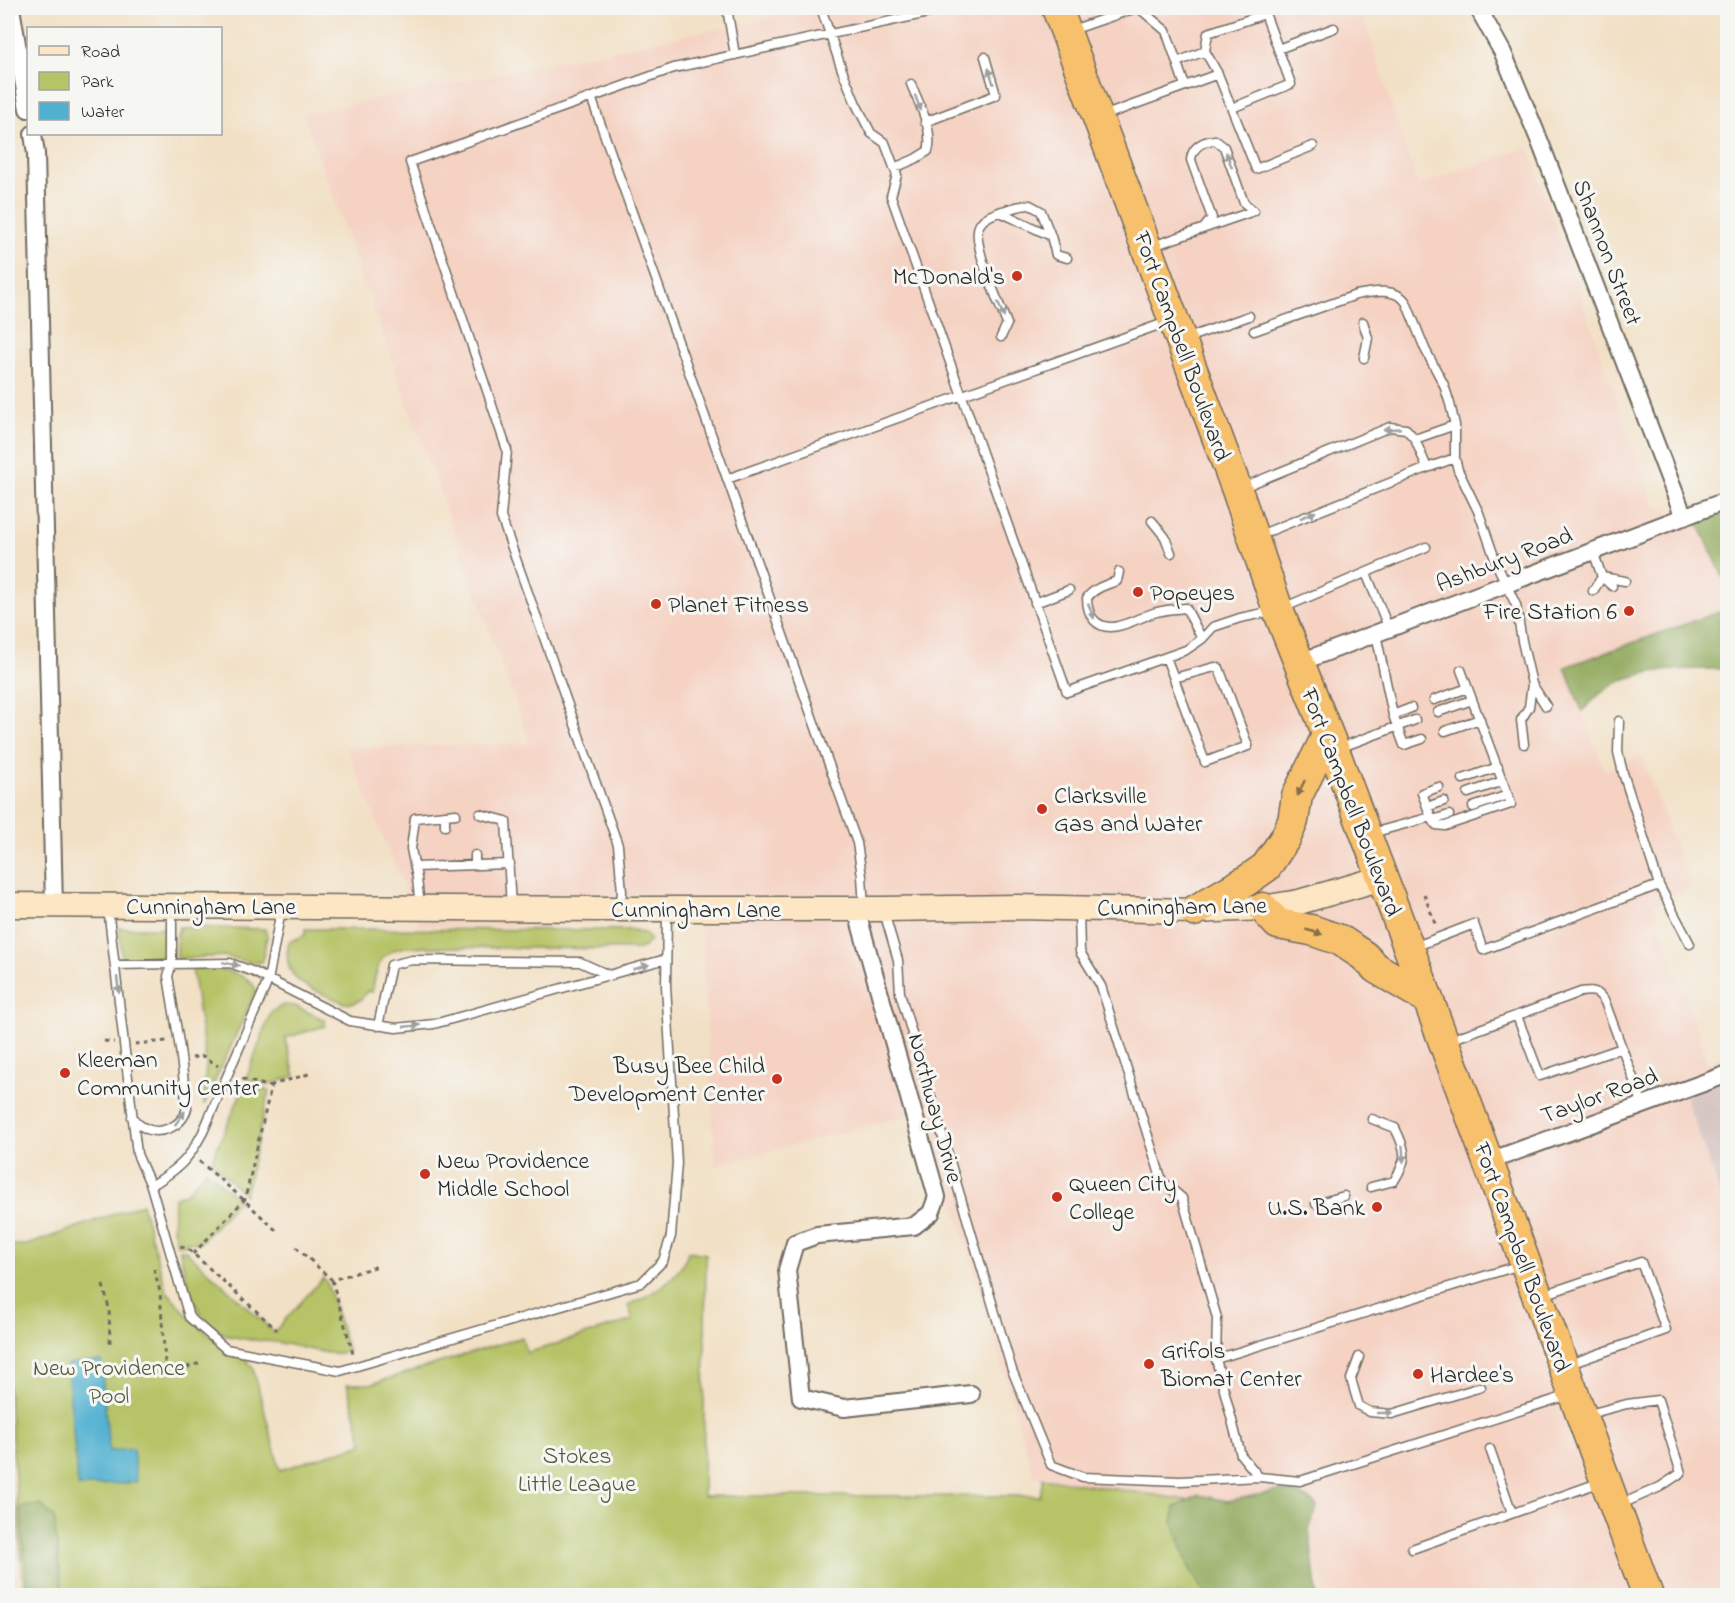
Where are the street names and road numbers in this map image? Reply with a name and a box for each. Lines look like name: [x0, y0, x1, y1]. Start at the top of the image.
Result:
street label: Shannon Street: [1562, 175, 1650, 331]
street label: Fort Campbell Boulevard: [1122, 226, 1239, 467]
street label: Ashbury Road: [1432, 519, 1579, 604]
street label: Fort Campbell Boulevard: [1290, 683, 1410, 923]
street label: Cunningham Lane: [1097, 890, 1268, 927]
street label: Cunningham Lane: [126, 891, 296, 926]
street label: Cunningham Lane: [611, 894, 781, 929]
street label: Northway Drive: [896, 1030, 970, 1188]
street label: Taylor Road: [1536, 1060, 1664, 1136]
street label: Fort Campbell Boulevard: [1462, 1137, 1579, 1378]

